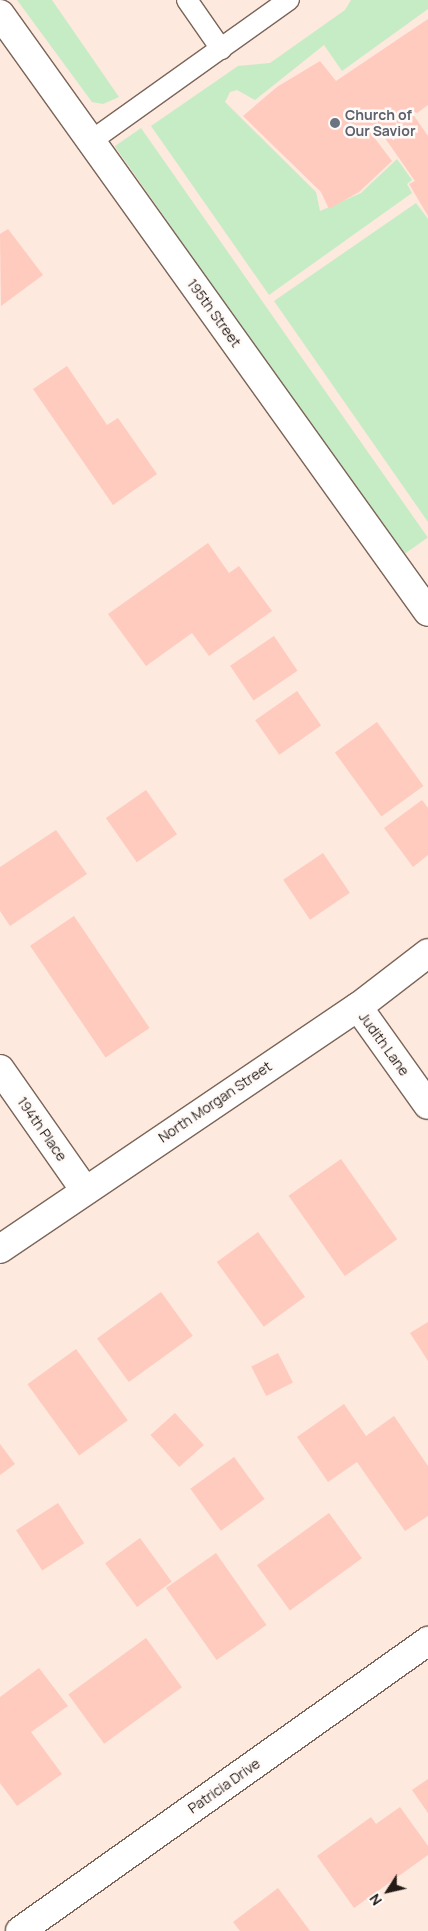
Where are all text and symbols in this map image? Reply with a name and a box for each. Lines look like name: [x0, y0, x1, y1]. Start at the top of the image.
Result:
place label: Church of Our Savior: [345, 107, 416, 140]
marker: Church of Our Savior: [329, 117, 341, 129]
street label: 195th Street: [184, 276, 244, 350]
street label: Judith Lane: [355, 1009, 413, 1079]
street label: North Morgan Street: [155, 1058, 275, 1146]
street label: 194th Place: [14, 1094, 70, 1164]
street label: Patricia Drive: [185, 1755, 263, 1817]
north arrow: [363, 1866, 413, 1916]
text: N: [365, 1890, 386, 1909]

